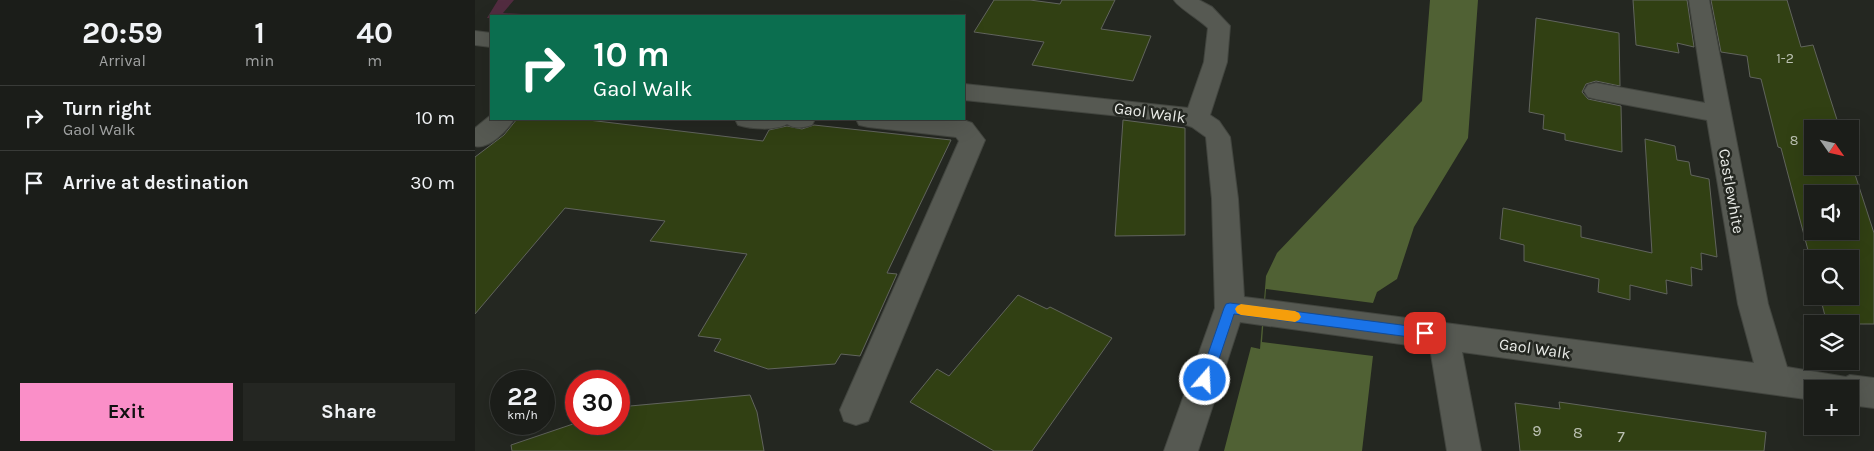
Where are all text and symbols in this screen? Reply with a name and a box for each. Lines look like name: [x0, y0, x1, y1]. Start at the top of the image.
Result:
text: 20:59: [82, 15, 163, 51]
text: 1: [254, 15, 265, 51]
text: 40: [356, 15, 393, 51]
text: 10 m: [593, 34, 670, 75]
icon: right: [510, 35, 575, 100]
house number: 1-2: [1776, 50, 1794, 67]
text: Arrival: [99, 51, 146, 70]
text: min: [245, 51, 274, 70]
text: m: [367, 51, 382, 70]
text: Gaol Walk: [593, 76, 692, 102]
text: Turn right: [63, 98, 152, 120]
street label: Gaol Walk: [1113, 98, 1187, 127]
icon: right: [20, 104, 48, 132]
text: 10 m: [415, 107, 455, 129]
text: Gaol Walk: [63, 120, 135, 139]
north arrow: [1804, 120, 1859, 175]
map controls: [1804, 120, 1859, 435]
house number: 8: [1790, 132, 1798, 149]
street label: Castlewhite: [1715, 147, 1748, 235]
icon: arrive: [20, 169, 48, 197]
text: Arrive at destination: [63, 172, 249, 194]
text: 30 m: [410, 172, 455, 194]
button: sound: [1804, 185, 1859, 240]
button: search: [1804, 250, 1859, 305]
pin: [1404, 312, 1446, 354]
button: layers: [1804, 315, 1859, 370]
icon: arrive: [1411, 319, 1439, 347]
street label: Gaol Walk: [1498, 334, 1572, 363]
position arrow: [1178, 353, 1230, 405]
speed limit sign: 30: [565, 370, 630, 435]
button: +: [1804, 380, 1859, 435]
text: 22: [507, 382, 538, 411]
button: Exit: [20, 383, 233, 441]
button: Share: [243, 383, 455, 441]
text: km/h: [507, 408, 538, 422]
house number: 9: [1532, 421, 1542, 440]
house number: 8: [1573, 423, 1583, 442]
house number: 7: [1617, 427, 1625, 446]

